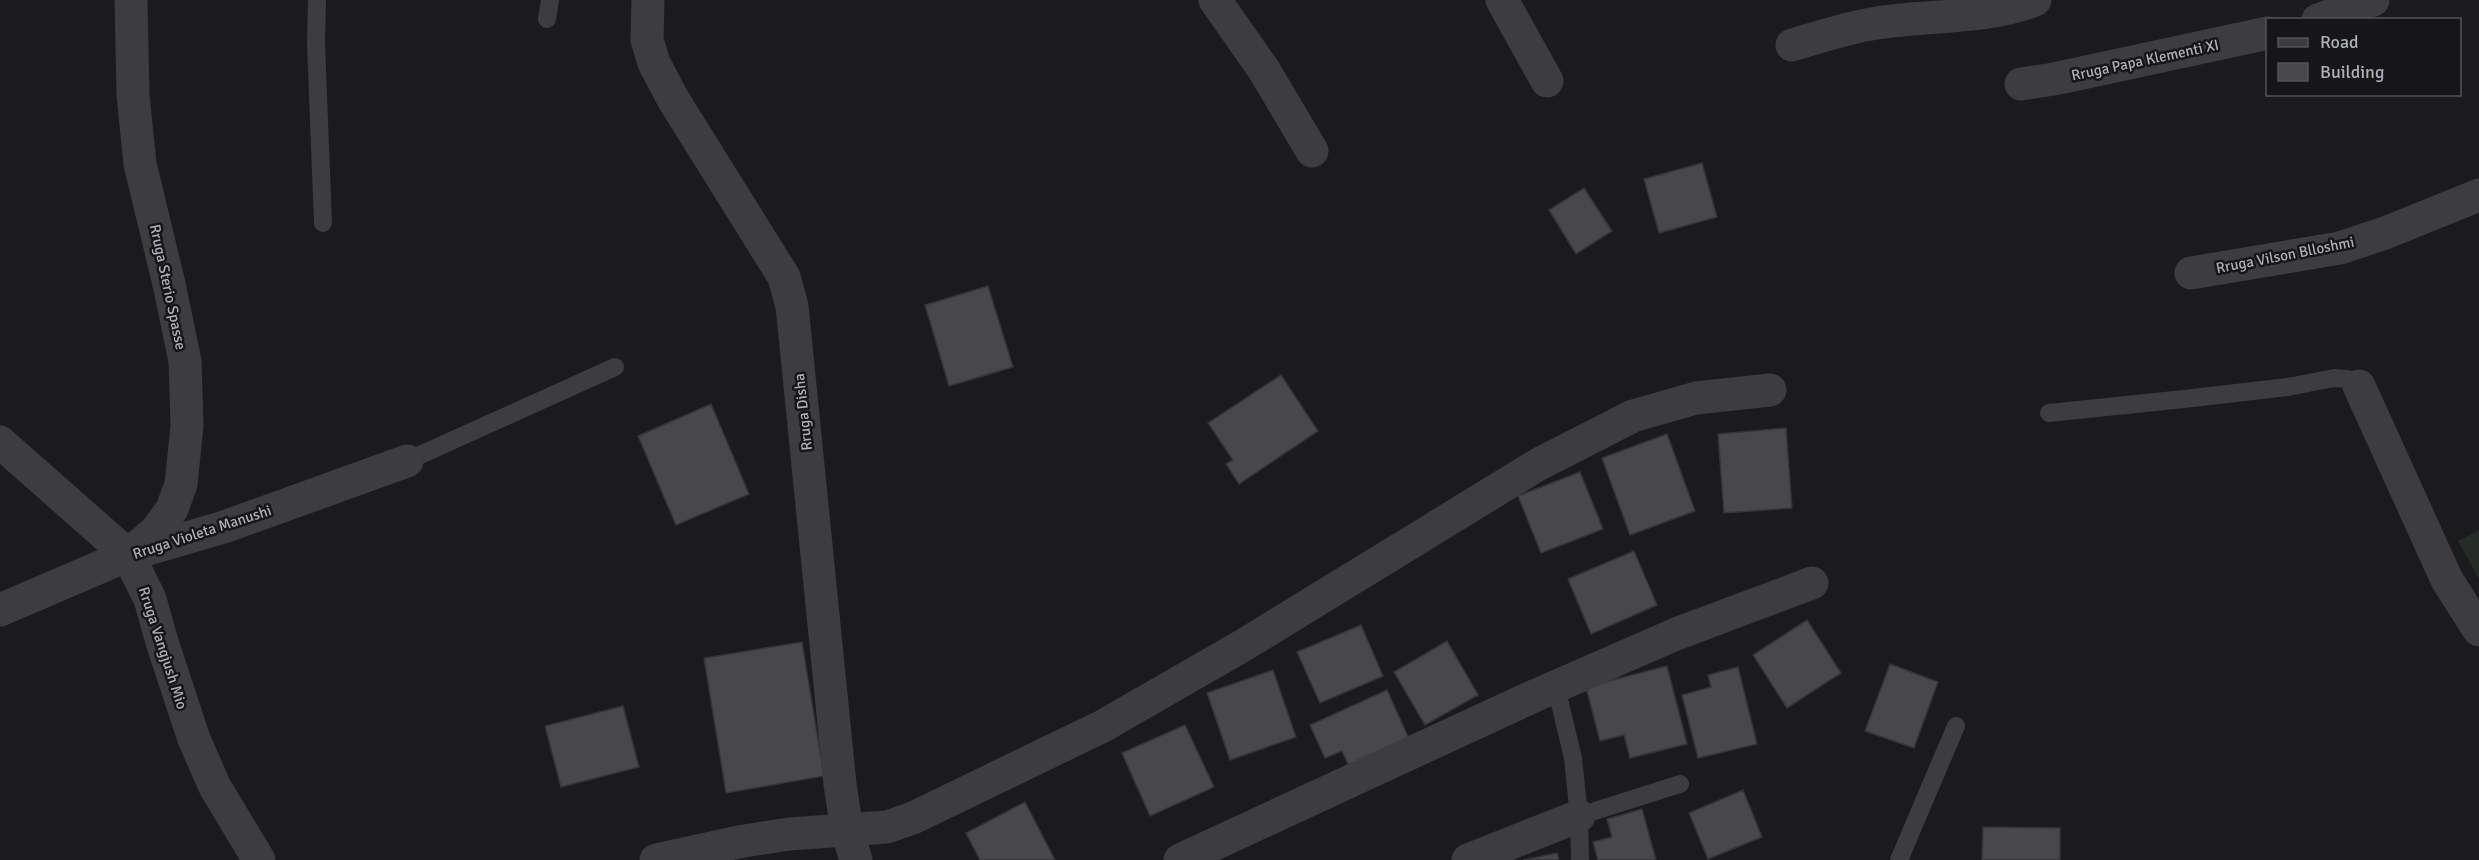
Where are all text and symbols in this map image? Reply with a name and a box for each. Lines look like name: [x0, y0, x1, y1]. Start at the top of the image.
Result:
legend: [2266, 18, 2461, 96]
text: Road: [2320, 31, 2359, 53]
street label: Rruga Papa Klementi XI: [2070, 36, 2220, 84]
text: Building: [2320, 61, 2384, 83]
street label: Rruga Sterio Spasse: [146, 223, 190, 351]
street label: Rruga Vilson Blloshmi: [2214, 233, 2356, 277]
street label: Rruga Disha: [790, 372, 816, 452]
street label: Rruga Violeta Manushi: [130, 501, 274, 563]
street label: Rruga Vangjush Mio: [135, 585, 191, 712]

